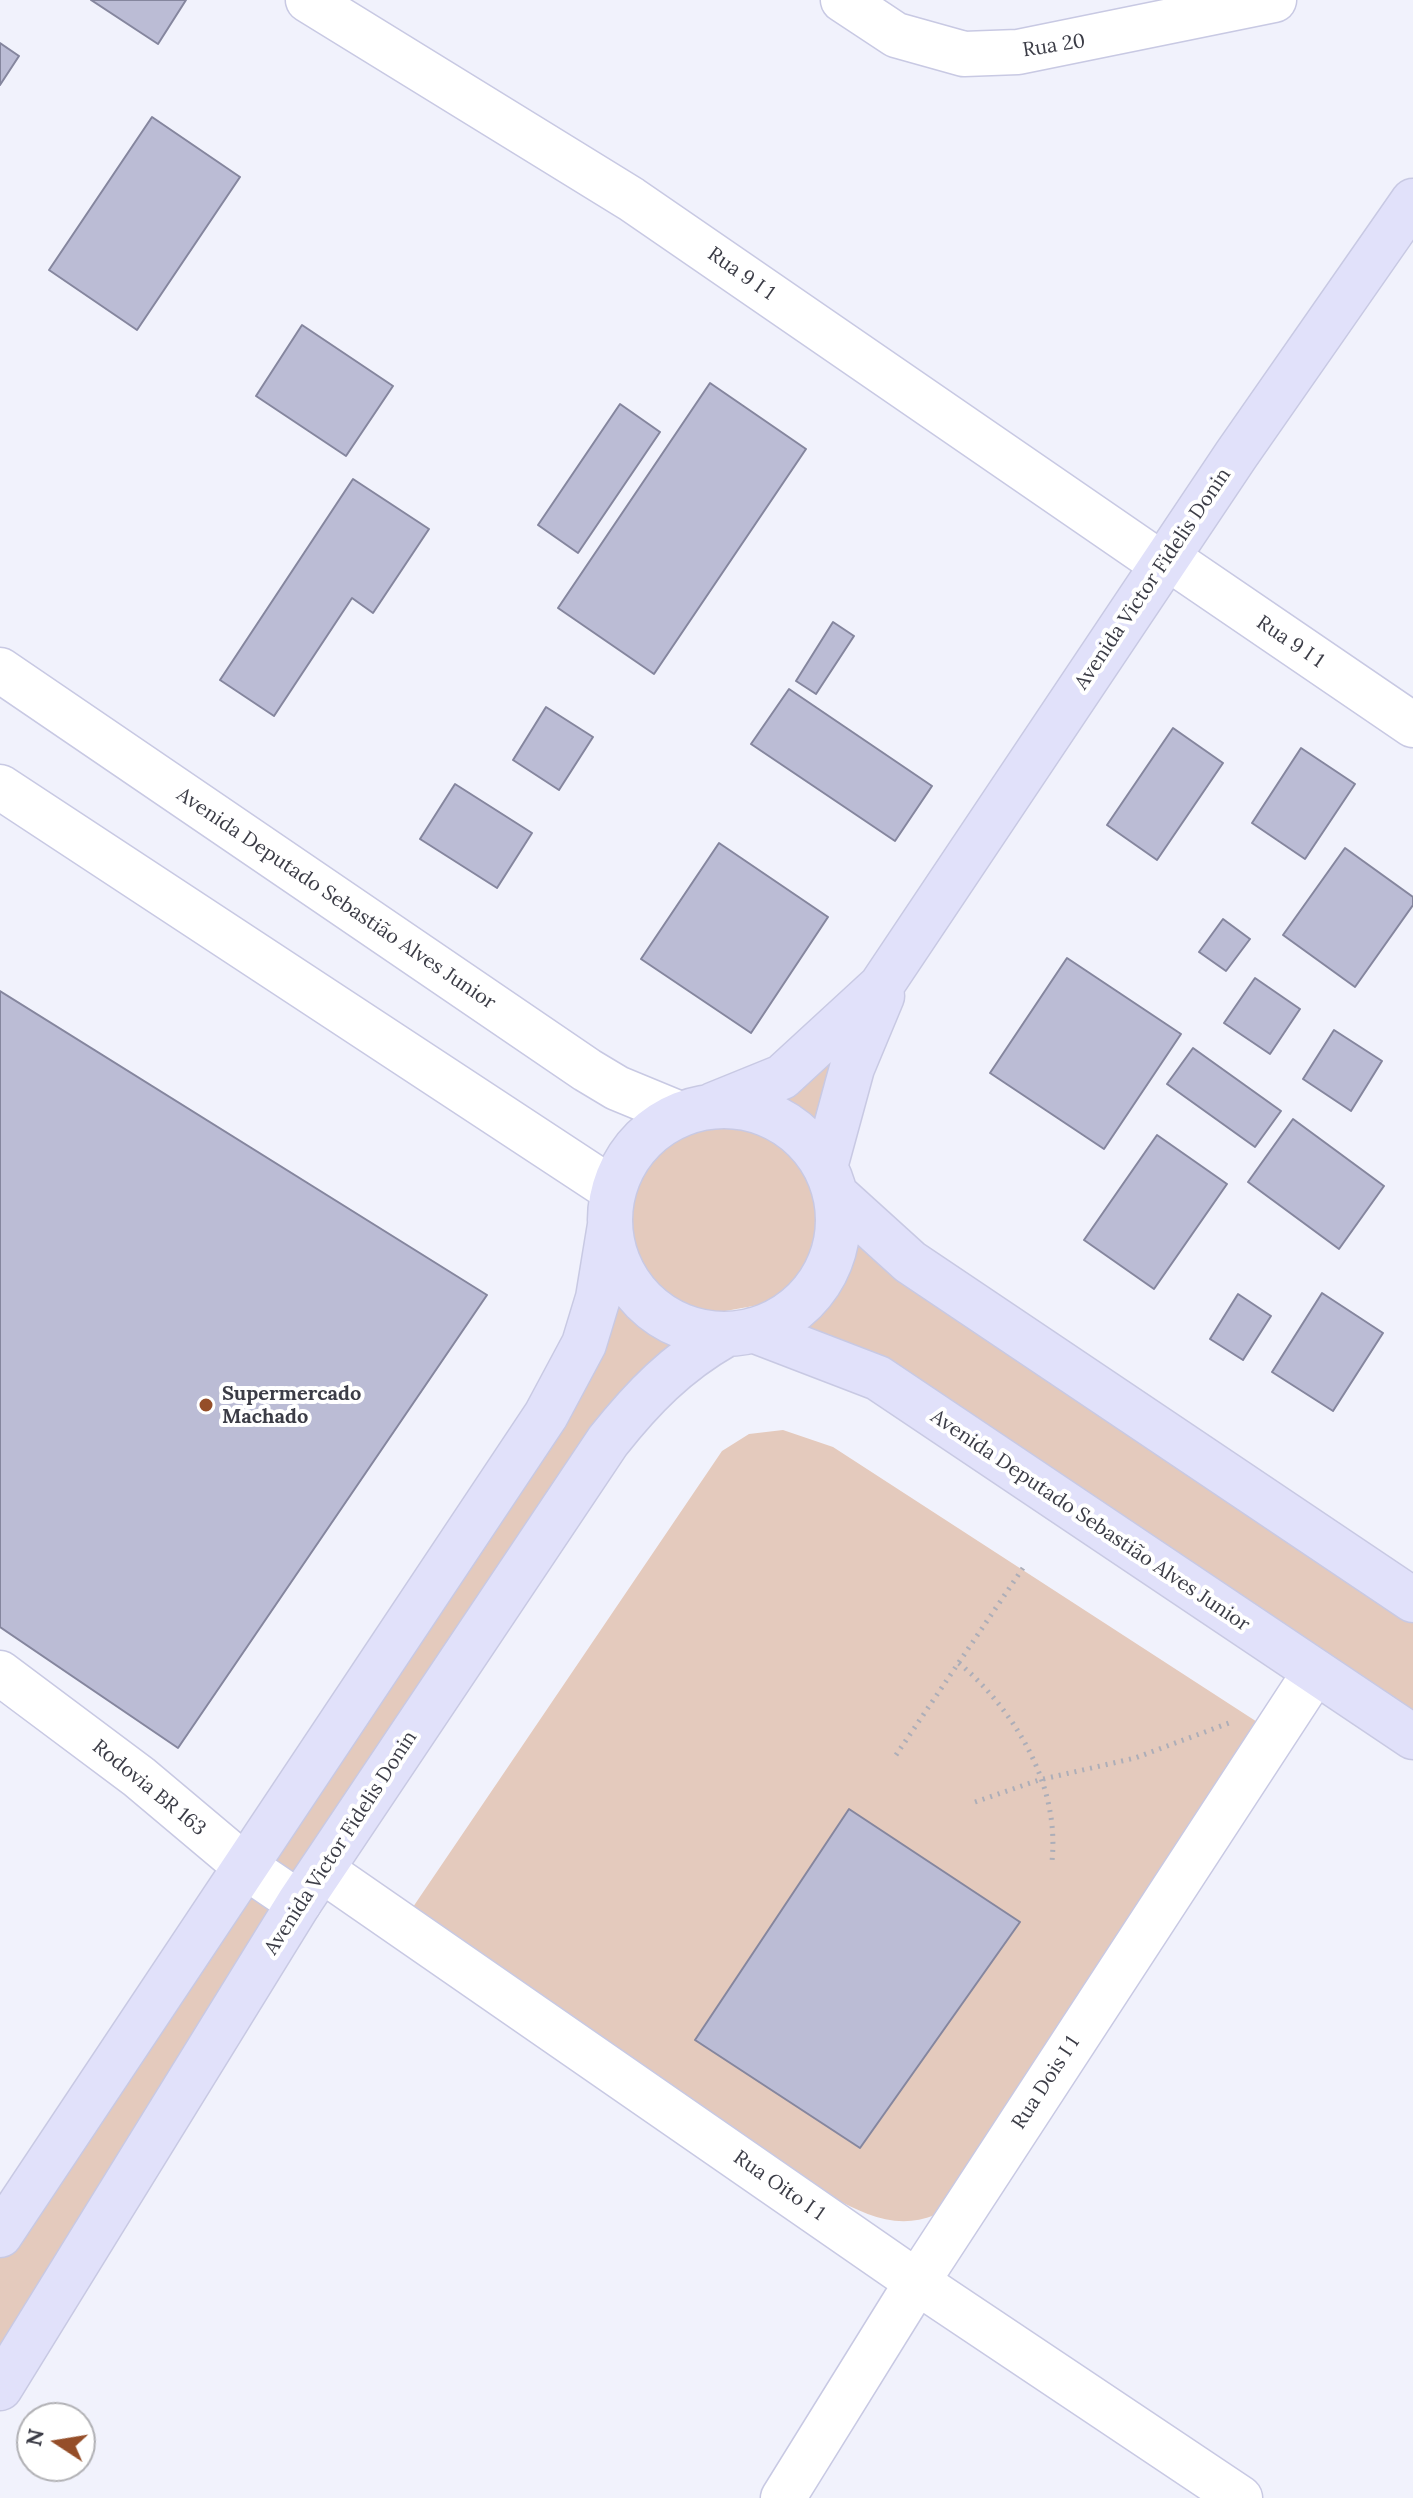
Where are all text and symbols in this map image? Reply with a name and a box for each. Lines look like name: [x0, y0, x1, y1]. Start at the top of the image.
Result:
street label: Rua 20: [1021, 29, 1087, 63]
street label: Rua 9 I 1: [703, 242, 779, 306]
street label: Avenida Victor Fidelis Donin: [1070, 464, 1236, 694]
street label: Rua 9 I 1: [1252, 611, 1328, 673]
street label: Avenida Deputado Sebastião Alves Junior: [172, 783, 500, 1015]
place label: Supermercado Machado: [222, 1382, 361, 1429]
marker: Supermercado Machado: [197, 1396, 215, 1414]
street label: Avenida Deputado Sebastião Alves Junior: [926, 1405, 1254, 1637]
street label: Avenida Victor Fidelis Donin: [260, 1727, 422, 1959]
street label: Rodovia BR 163: [87, 1735, 211, 1841]
street label: Rua Dois I 1: [1007, 2032, 1085, 2134]
street label: Rua Oito I 1: [729, 2146, 829, 2226]
north arrow: [16, 2402, 96, 2482]
text: N: [19, 2426, 50, 2449]

